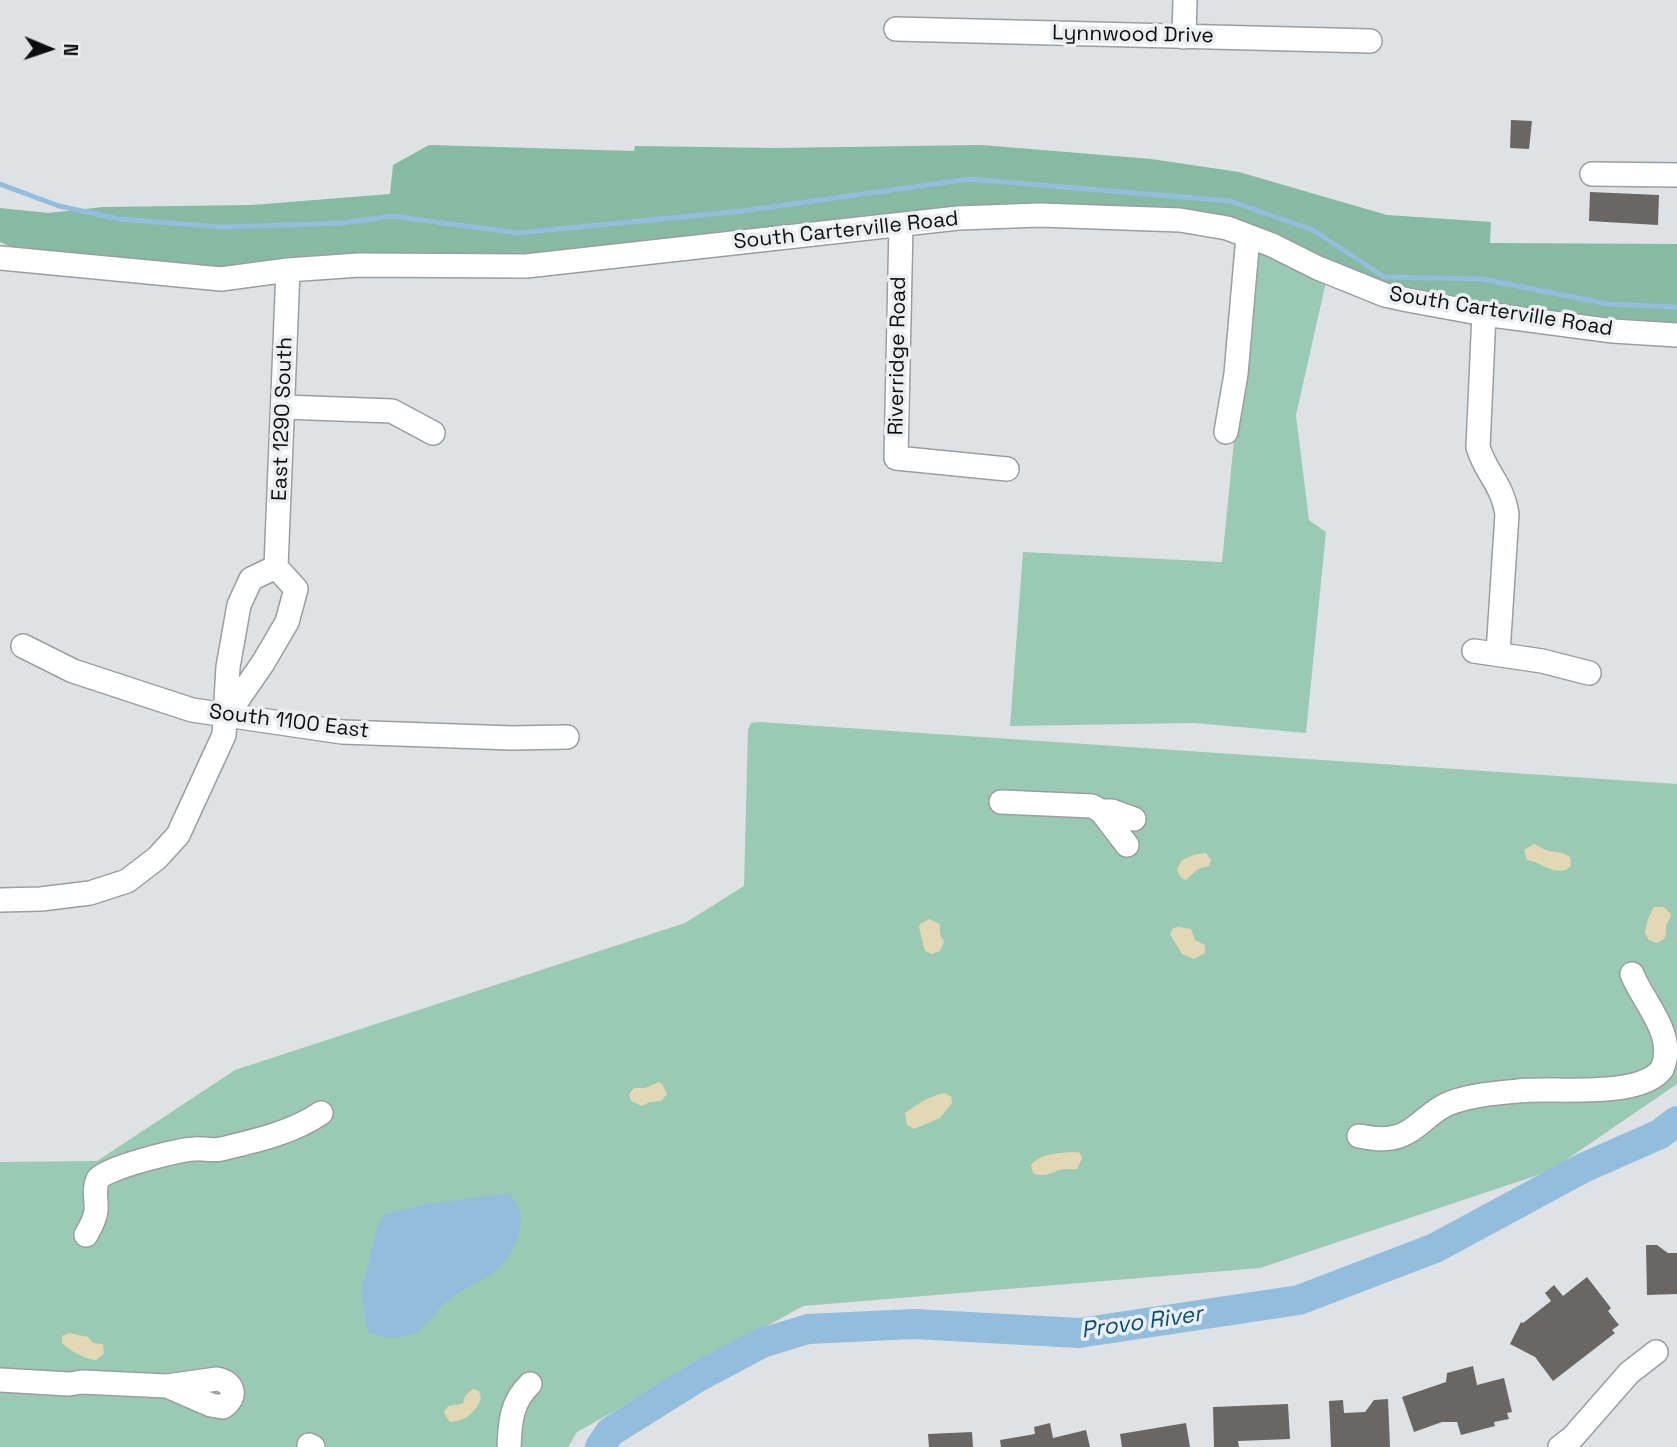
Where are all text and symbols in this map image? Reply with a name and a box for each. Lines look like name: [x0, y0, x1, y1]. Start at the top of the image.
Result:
north arrow: [14, 14, 84, 84]
street label: Lynnwood Drive: [1052, 21, 1214, 49]
text: N: [58, 43, 83, 57]
street label: South Carterville Road: [732, 207, 960, 255]
street label: Riverridge Road: [884, 276, 912, 436]
street label: South Carterville Road: [1387, 282, 1615, 342]
street label: East 1290 South: [268, 337, 298, 501]
street label: South 1100 East: [208, 700, 370, 744]
water label: Provo River: [1080, 1301, 1204, 1345]

